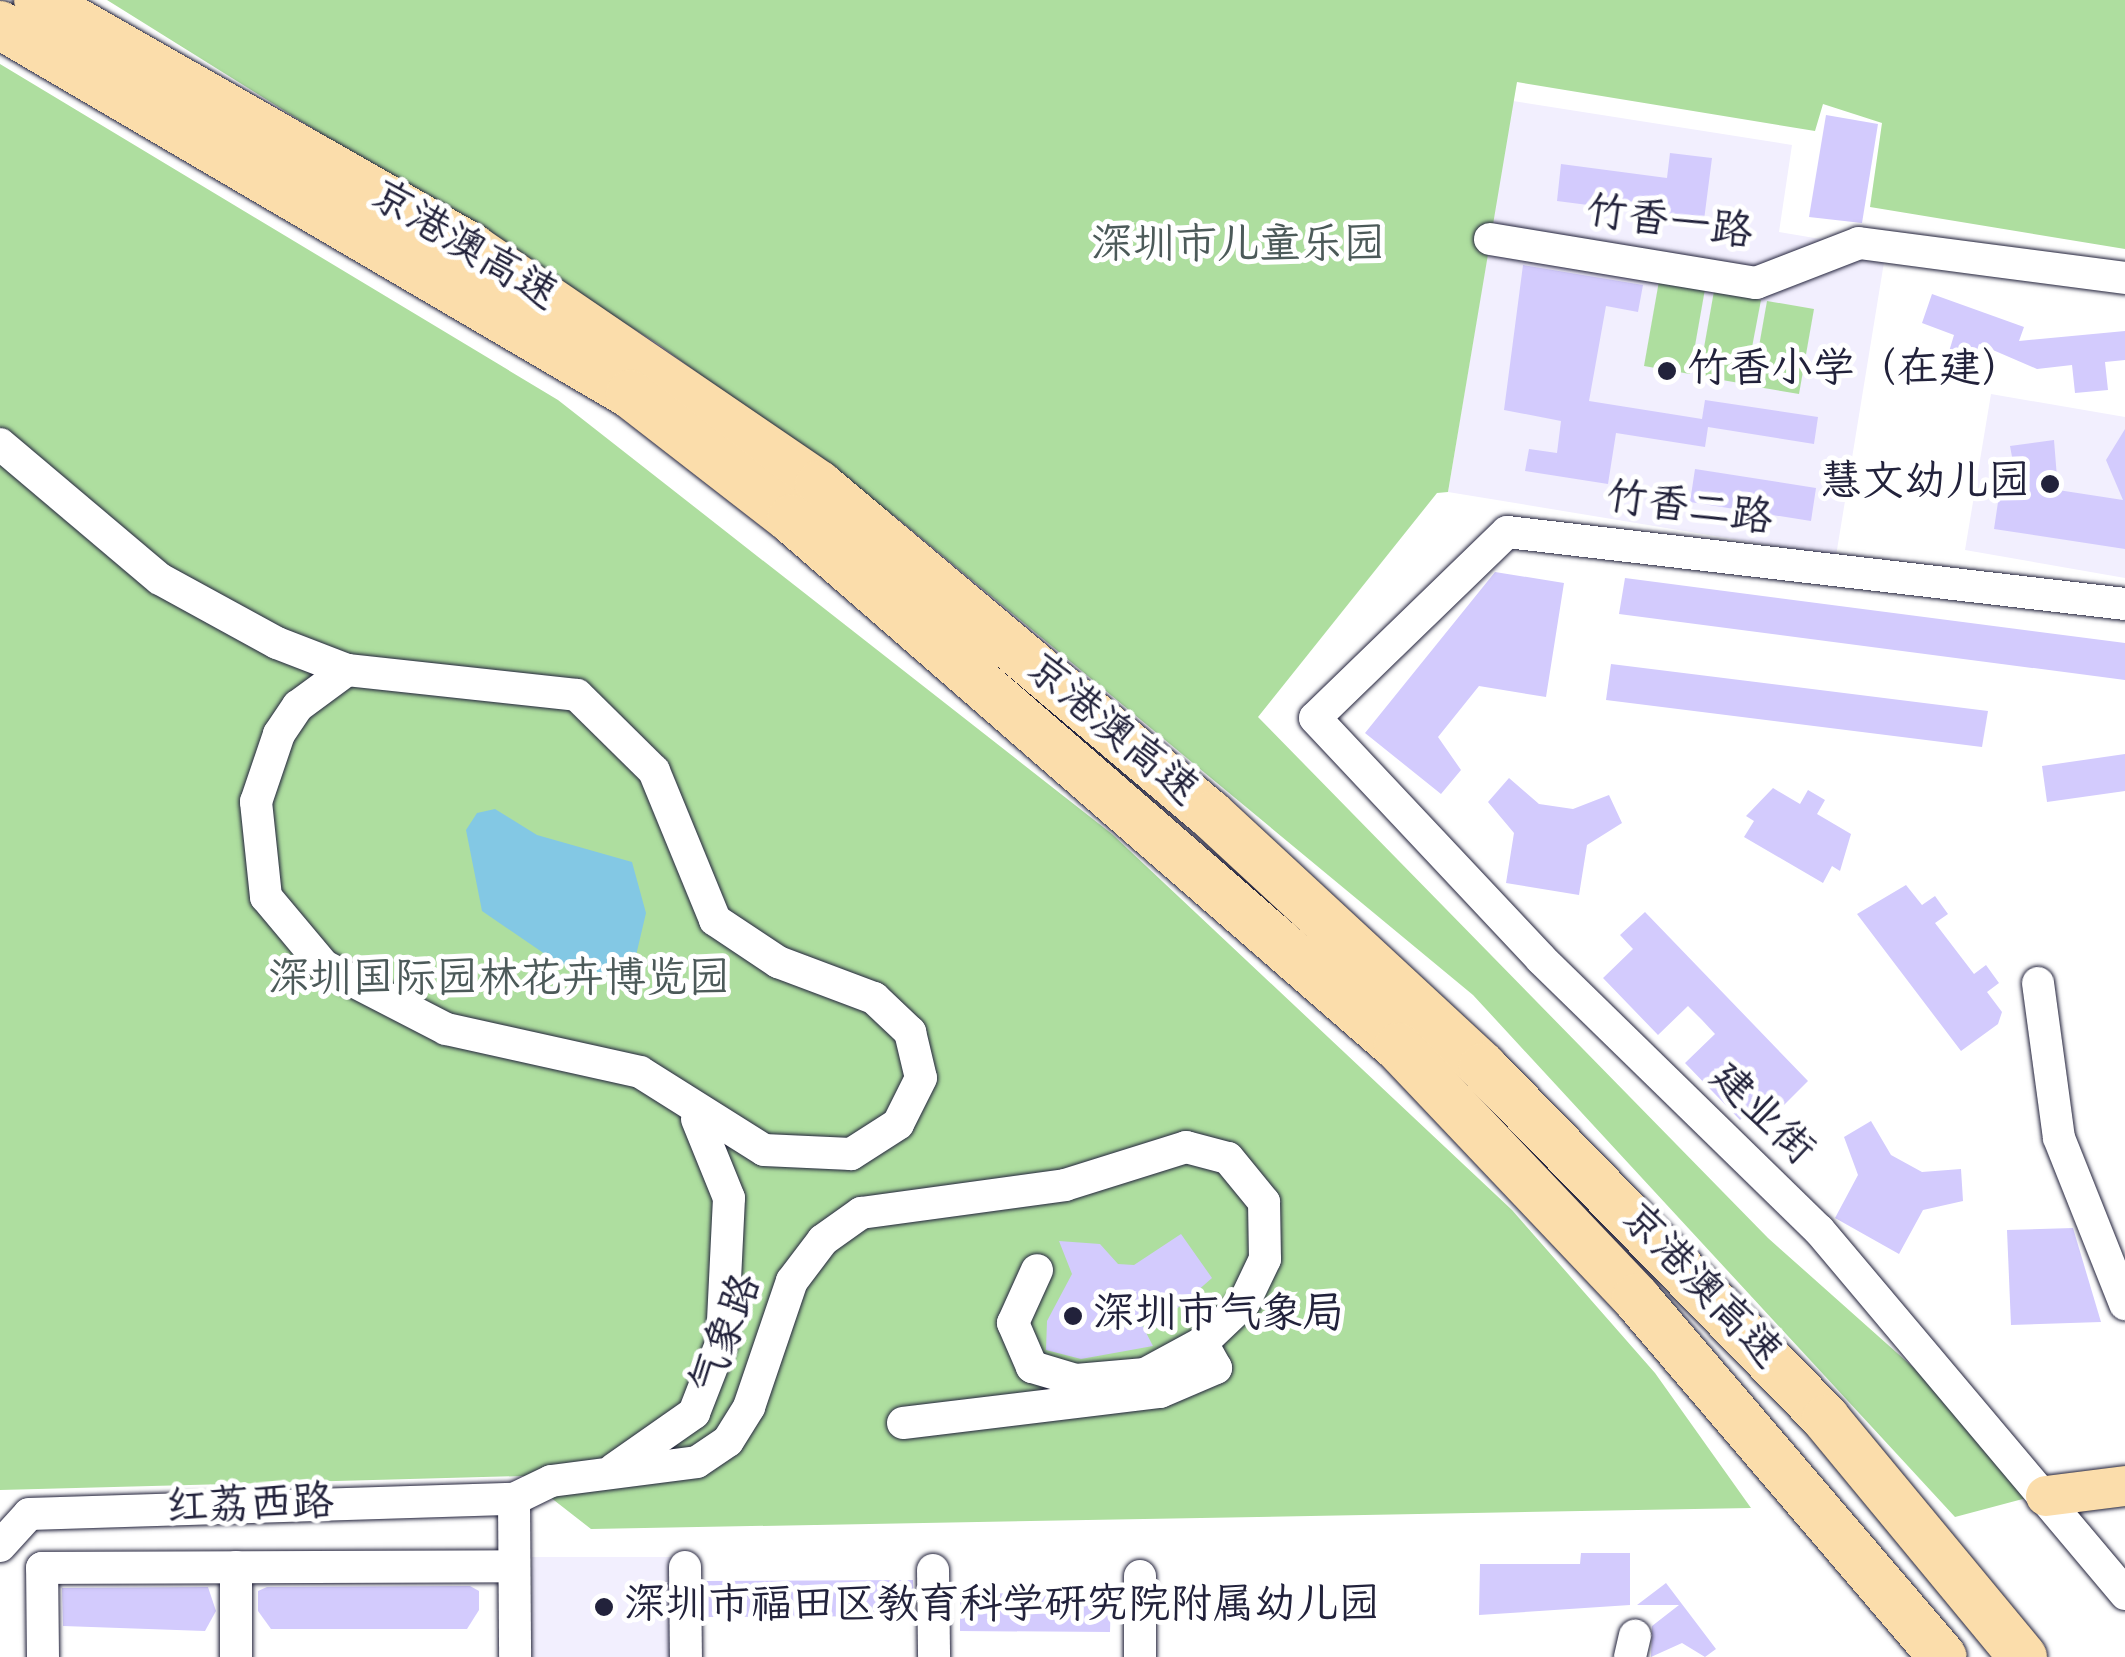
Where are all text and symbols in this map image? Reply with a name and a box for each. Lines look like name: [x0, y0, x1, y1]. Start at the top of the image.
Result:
street label: 京港澳高速: [360, 171, 566, 323]
street label: 竹香一路: [1582, 187, 1756, 261]
park label: 深圳市儿童乐园: [1091, 222, 1385, 272]
place label: 竹香小学（在建）: [1687, 346, 2023, 396]
marker: 竹香小学（在建）: [1656, 360, 1678, 382]
place label: 慧文幼儿园: [1820, 459, 2030, 509]
street label: 竹香二路: [1602, 473, 1776, 547]
marker: 慧文幼儿园: [2039, 473, 2061, 495]
street label: 京港澳高速: [1014, 644, 1208, 818]
park label: 深圳国际园林花卉博览园: [268, 956, 730, 1006]
street label: 建业街: [1698, 1053, 1824, 1177]
street label: 京港澳高速: [1609, 1194, 1791, 1380]
street label: 气象路: [682, 1267, 774, 1403]
place label: 深圳市气象局: [1093, 1291, 1345, 1341]
marker: 深圳市气象局: [1062, 1305, 1084, 1327]
street label: 红荔西路: [165, 1479, 335, 1535]
place label: 深圳市福田区教育科学研究院附属幼儿园: [624, 1582, 1380, 1632]
marker: 深圳市福田区教育科学研究院附属幼儿园: [593, 1596, 615, 1618]

